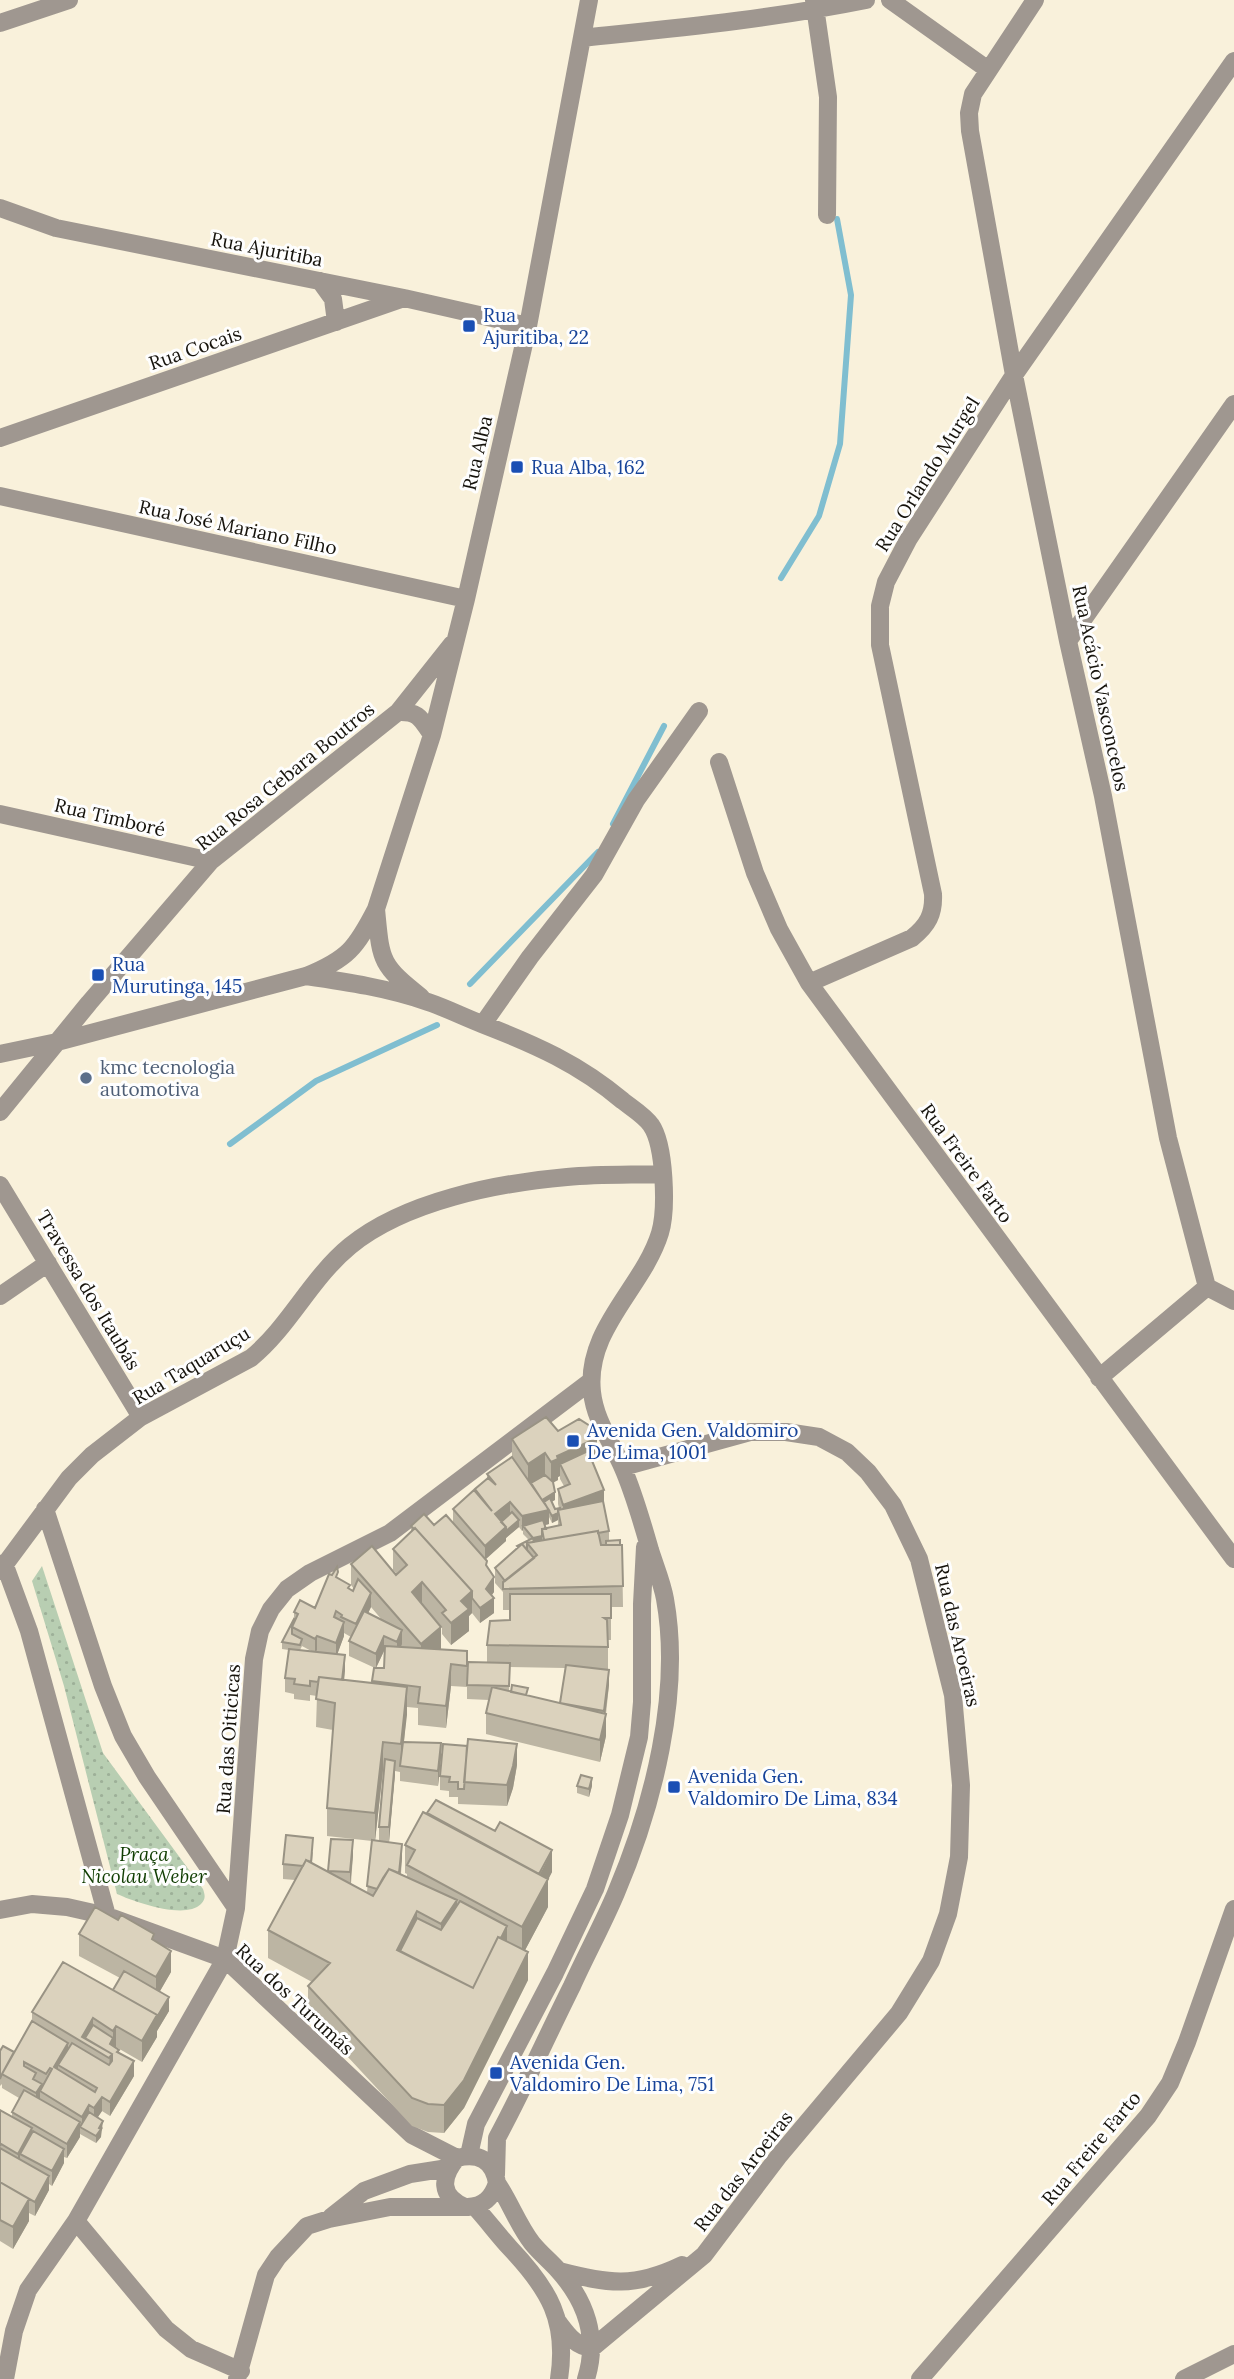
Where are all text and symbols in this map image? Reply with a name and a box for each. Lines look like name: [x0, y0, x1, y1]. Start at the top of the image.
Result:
street label: Rua Ajuritiba: [209, 226, 325, 272]
place label: Rua Ajuritiba, 22: [482, 303, 589, 349]
marker: Rua Ajuritiba, 22: [461, 318, 477, 334]
street label: Rua Cocais: [145, 321, 245, 375]
street label: Rua Orlando Murgel: [870, 392, 984, 556]
street label: Rua Alba: [457, 413, 497, 493]
place label: Rua Alba, 162: [531, 455, 645, 479]
marker: Rua Alba, 162: [509, 459, 525, 475]
street label: Rua José Mariano Filho: [137, 494, 339, 560]
street label: Rua Acácio Vasconcelos: [1067, 583, 1135, 793]
street label: Rua Rosa Gebara Boutros: [191, 696, 379, 855]
street label: Rua Timboré: [52, 793, 168, 841]
place label: Rua Murutinga, 145: [112, 952, 242, 998]
marker: Rua Murutinga, 145: [90, 967, 106, 983]
place label: kmc tecnologia automotiva: [100, 1055, 235, 1101]
marker: kmc tecnologia automotiva: [78, 1070, 94, 1086]
street label: Rua Freire Farto: [916, 1099, 1018, 1227]
street label: Travessa dos Itaubás: [32, 1206, 146, 1374]
street label: Rua Taquaruçu: [128, 1321, 254, 1409]
place label: Avenida Gen. Valdomiro De Lima, 1001: [586, 1418, 798, 1464]
marker: Avenida Gen. Valdomiro De Lima, 1001: [565, 1433, 581, 1449]
street label: Rua das Aroeiras: [930, 1561, 986, 1709]
street label: Rua das Oiticicas: [211, 1663, 245, 1815]
place label: Avenida Gen. Valdomiro De Lima, 834: [687, 1764, 898, 1810]
marker: Avenida Gen. Valdomiro De Lima, 834: [666, 1779, 682, 1795]
park label: Praça Nicolau Weber: [81, 1842, 207, 1888]
street label: Rua dos Turumãs: [231, 1938, 359, 2060]
place label: Avenida Gen. Valdomiro De Lima, 751: [509, 2050, 714, 2096]
marker: Avenida Gen. Valdomiro De Lima, 751: [488, 2065, 504, 2081]
street label: Rua Freire Farto: [1036, 2086, 1146, 2210]
street label: Rua das Aroeiras: [688, 2106, 798, 2236]

